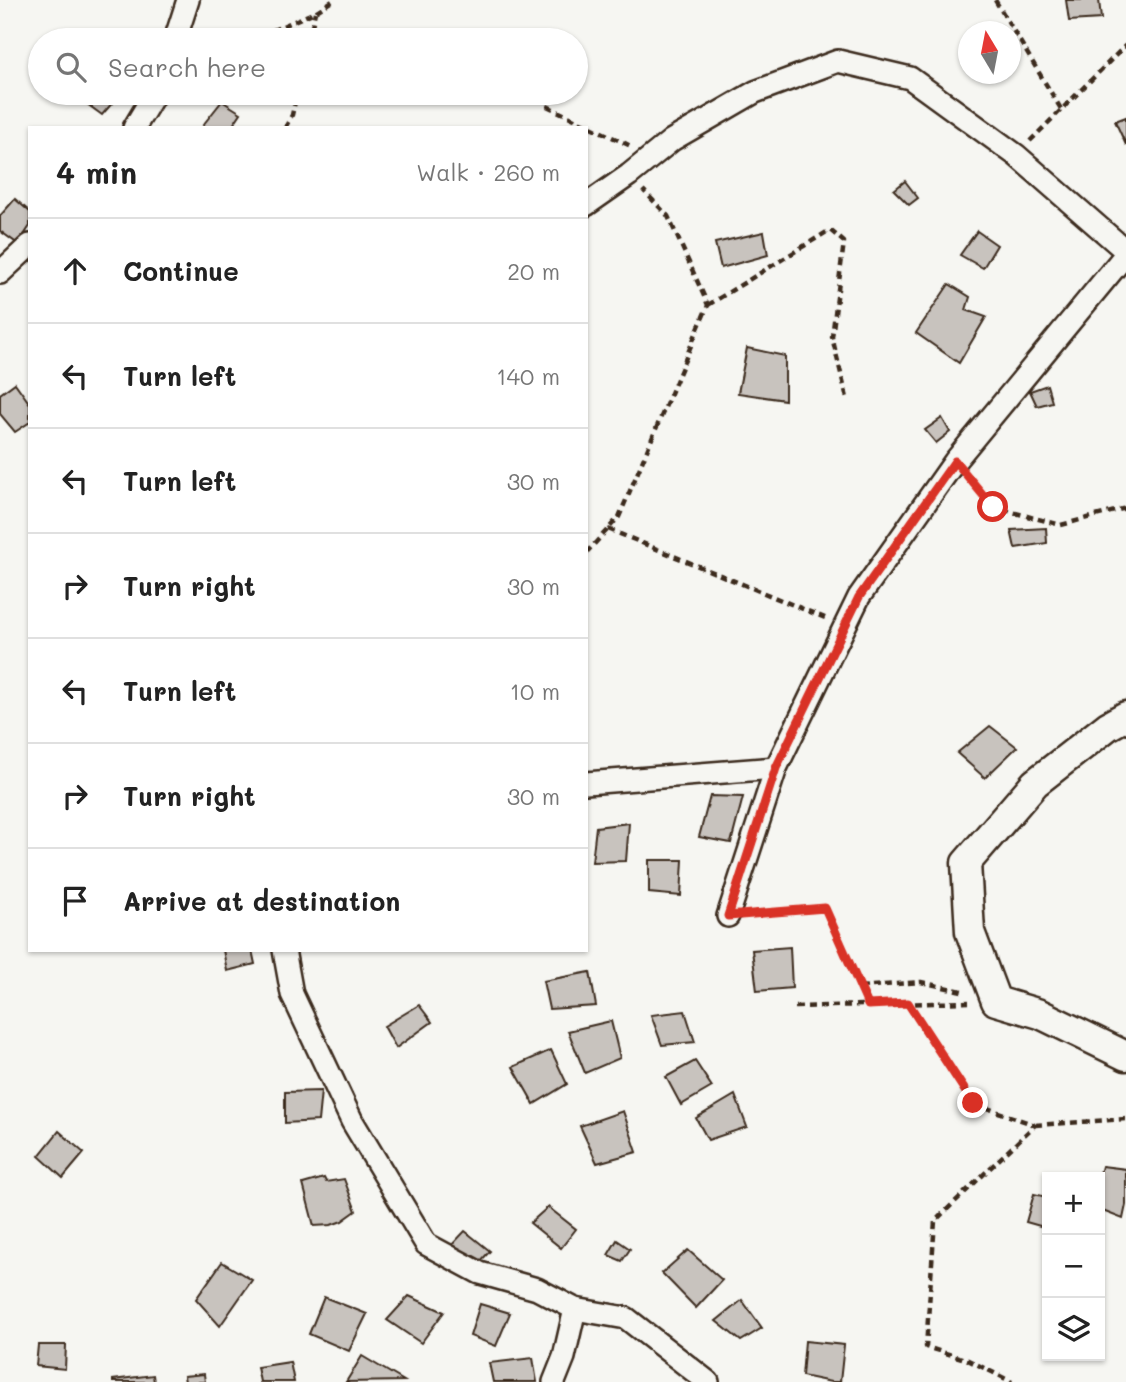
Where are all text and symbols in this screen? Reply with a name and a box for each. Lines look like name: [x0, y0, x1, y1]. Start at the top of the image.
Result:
north arrow: [958, 21, 1021, 84]
search box: [28, 28, 588, 105]
icon: search: [52, 48, 90, 86]
text: Search here: [108, 50, 266, 84]
text: 4 min: [56, 152, 137, 192]
text: Walk · 260 m: [416, 157, 560, 187]
icon: ahead: [56, 252, 94, 290]
text: Continue: [123, 254, 239, 288]
text: 20 m: [507, 256, 560, 286]
icon: left: [56, 357, 94, 395]
text: Turn left: [123, 359, 236, 393]
text: 140 m: [496, 361, 560, 391]
icon: left: [56, 462, 94, 500]
text: Turn left: [123, 464, 236, 498]
text: 30 m: [507, 466, 560, 496]
route start: [977, 491, 1008, 522]
icon: right: [56, 567, 94, 605]
text: Turn right: [123, 569, 256, 603]
text: 30 m: [507, 571, 560, 601]
icon: left: [56, 672, 94, 710]
text: Turn left: [123, 674, 236, 708]
text: 10 m: [510, 676, 560, 706]
icon: right: [56, 777, 94, 815]
text: Turn right: [123, 779, 256, 813]
text: 30 m: [507, 781, 560, 811]
icon: arrive: [56, 882, 94, 920]
text: Arrive at destination: [123, 884, 400, 918]
route end: [957, 1087, 988, 1118]
map controls: [1042, 1172, 1105, 1361]
button: +: [1042, 1172, 1105, 1235]
button: −: [1042, 1235, 1105, 1298]
button: layers: [1042, 1298, 1105, 1361]

